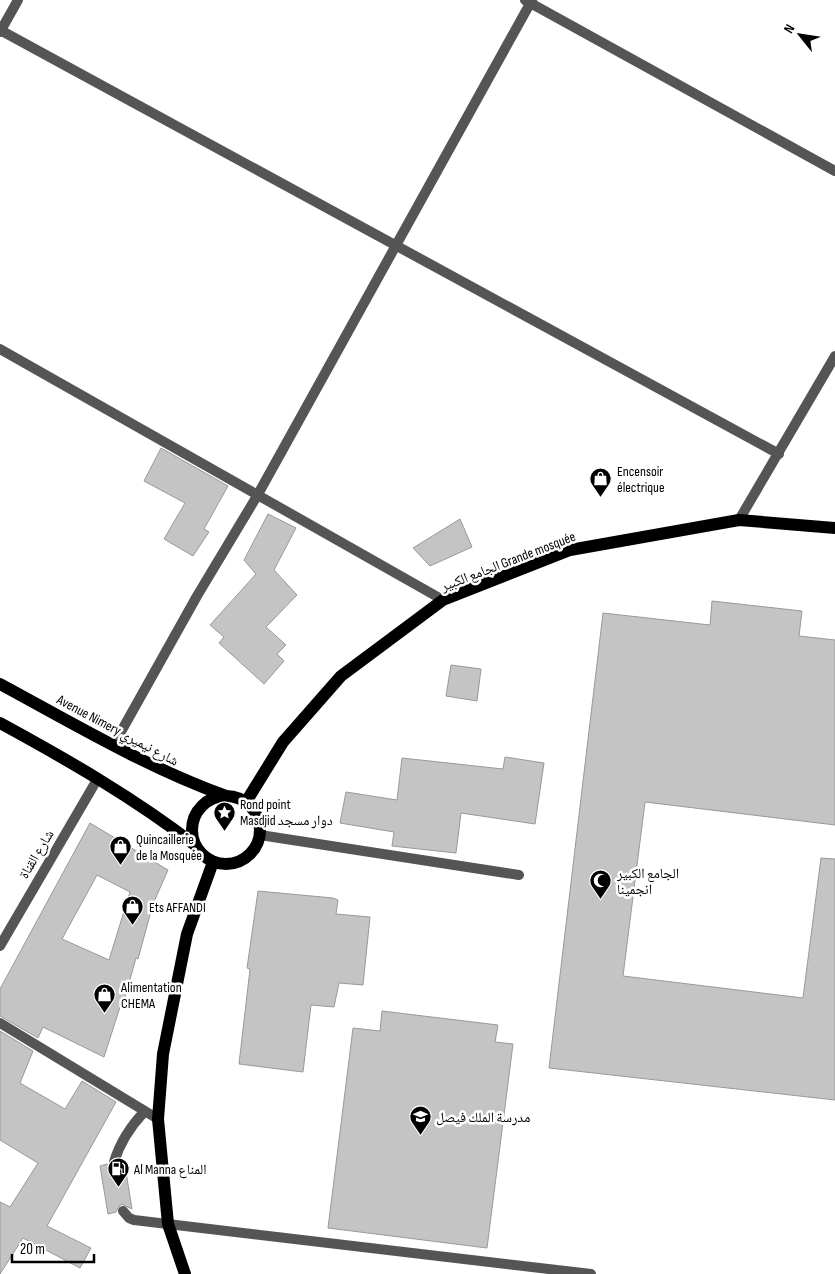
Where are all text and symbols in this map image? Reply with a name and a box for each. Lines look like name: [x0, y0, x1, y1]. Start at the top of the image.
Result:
north arrow: [775, 10, 825, 60]
text: N: [780, 21, 798, 36]
place label: Encensoir électrique: [617, 463, 665, 496]
shop icon: Encensoir électrique: [589, 467, 613, 498]
street label: الجامع الكبير Grande mosquée: [438, 528, 578, 596]
street label: Avenue Nimery شارع نيميري: [52, 691, 182, 772]
place label: Rond point Masdjid دوار مسجد: [240, 796, 333, 829]
place icon: Rond point Masdjid دوار مسجد: [212, 800, 236, 831]
street label: شارع القناة: [15, 827, 58, 882]
place label: Quincaillerie de la Mosquée: [136, 831, 202, 864]
shop icon: Quincaillerie de la Mosquée: [108, 835, 132, 866]
place label: الجامع الكبير انجمينا: [616, 865, 679, 898]
mosque icon: الجامع الكبير انجمينا: [589, 869, 613, 900]
shop icon: Ets AFFANDI: [121, 895, 145, 926]
place label: Ets AFFANDI: [149, 899, 206, 916]
place label: Alimentation CHEMA: [120, 979, 182, 1012]
shop icon: Alimentation CHEMA: [93, 983, 117, 1014]
school or university icon: مدرسة الملك فيصل: [408, 1105, 432, 1136]
place label: مدرسة الملك فيصل: [436, 1109, 530, 1126]
fuel station icon: Al Manna المناع: [106, 1157, 130, 1188]
place label: Al Manna المناع: [133, 1161, 206, 1179]
scale bar: [12, 1232, 95, 1264]
text: 20 m: [20, 1240, 45, 1259]

